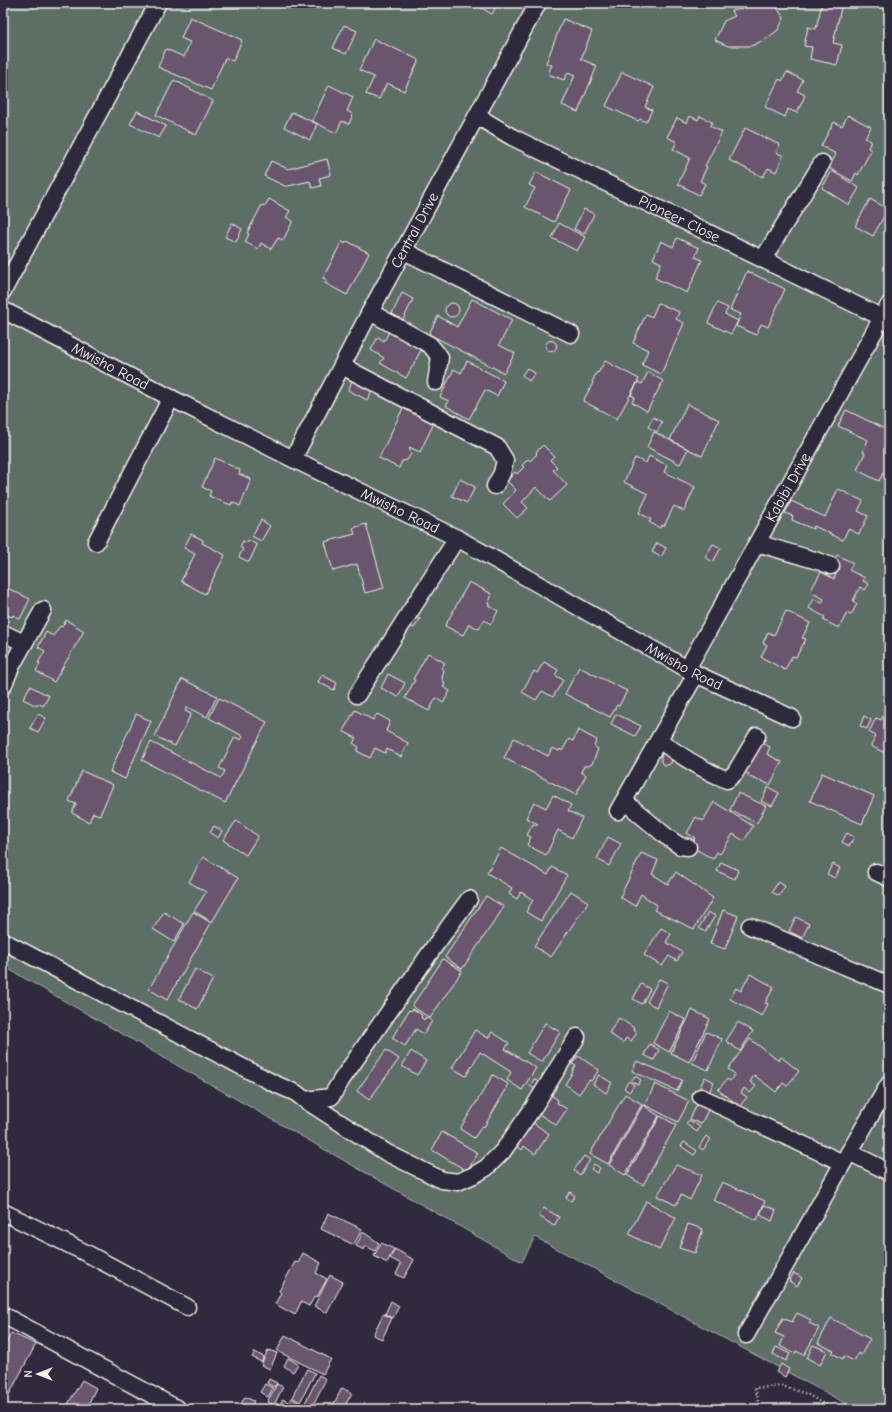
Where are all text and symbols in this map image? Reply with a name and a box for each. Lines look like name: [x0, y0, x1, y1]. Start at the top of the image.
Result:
street label: Central Drive: [387, 189, 442, 271]
street label: Pioneer Close: [636, 191, 723, 246]
street label: Mwisho Road: [69, 339, 152, 394]
street label: Kabibi Drive: [762, 449, 815, 525]
street label: Mwisho Road: [358, 484, 442, 537]
street label: Mwisho Road: [643, 638, 725, 694]
north arrow: [18, 1354, 58, 1394]
text: N: [22, 1370, 35, 1378]

